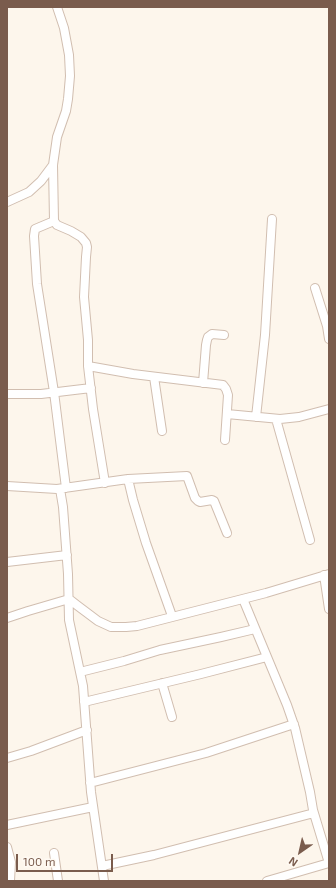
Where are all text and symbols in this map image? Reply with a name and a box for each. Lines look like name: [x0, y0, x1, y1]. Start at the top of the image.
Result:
north arrow: [280, 832, 320, 872]
scale bar: [18, 846, 115, 872]
text: 100 m: [23, 854, 55, 868]
text: N: [286, 855, 300, 870]

